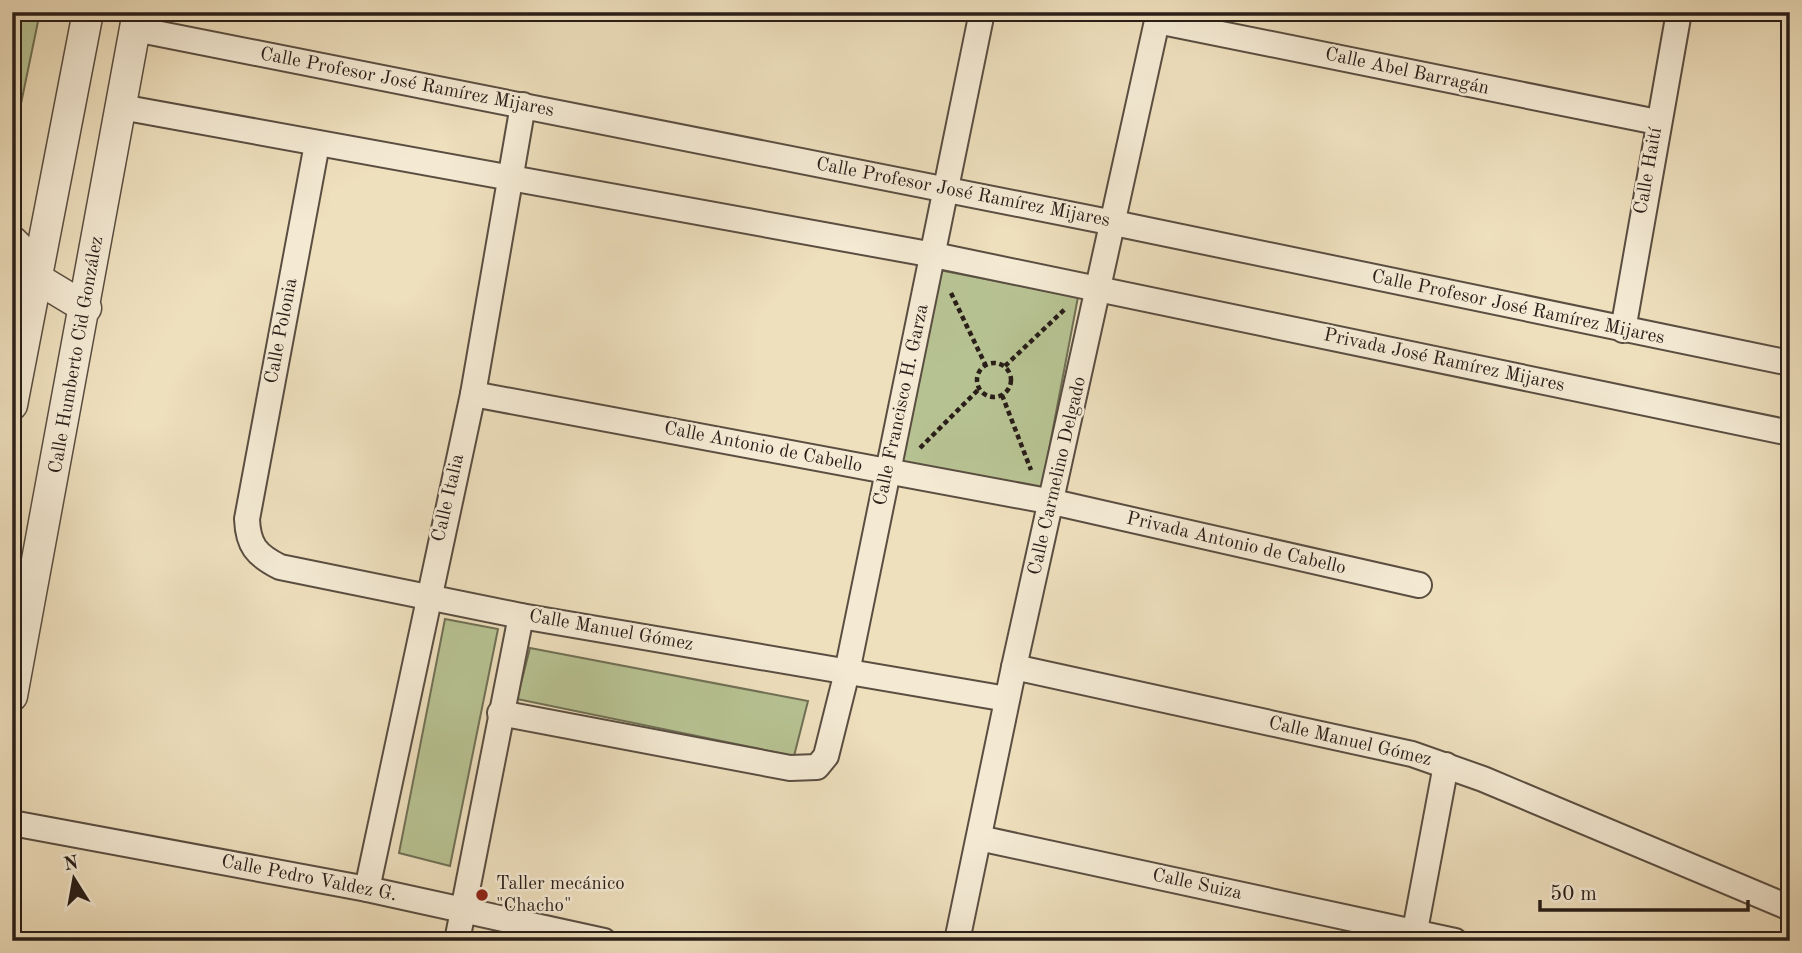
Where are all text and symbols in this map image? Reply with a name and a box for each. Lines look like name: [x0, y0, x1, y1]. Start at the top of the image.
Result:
street label: Calle Profesor José Ramírez Mijares: [258, 45, 556, 121]
street label: Calle Abel Barragán: [1323, 45, 1491, 99]
street label: Calle Haití: [1632, 125, 1666, 216]
street label: Calle Profesor José Ramírez Mijares: [814, 155, 1112, 231]
street label: Calle Humberto Cid González: [47, 235, 107, 475]
street label: Calle Profesor José Ramírez Mijares: [1370, 268, 1666, 348]
street label: Calle Polonia: [262, 276, 302, 385]
street label: Calle Francisco H. Garza: [871, 302, 933, 508]
street label: Privada José Ramírez Mijares: [1322, 326, 1566, 396]
street label: Calle Carmelino Delgado: [1026, 375, 1090, 577]
street label: Calle Antonio de Cabello: [662, 419, 864, 477]
street label: Calle Italia: [430, 452, 468, 544]
street label: Privada Antonio de Cabello: [1124, 509, 1348, 579]
street label: Calle Manuel Gómez: [527, 607, 695, 655]
street label: Calle Manuel Gómez: [1267, 714, 1433, 770]
north arrow: [38, 844, 108, 914]
street label: Calle Pedro Valdez G.: [220, 853, 398, 905]
text: N: [62, 854, 81, 875]
street label: Calle Suiza: [1150, 866, 1244, 904]
scale bar: [1540, 869, 1748, 913]
place label: Taller mecánico "Chacho": [496, 875, 625, 916]
text: 50 m: [1550, 884, 1597, 905]
marker: Taller mecánico "Chacho": [474, 887, 490, 903]

